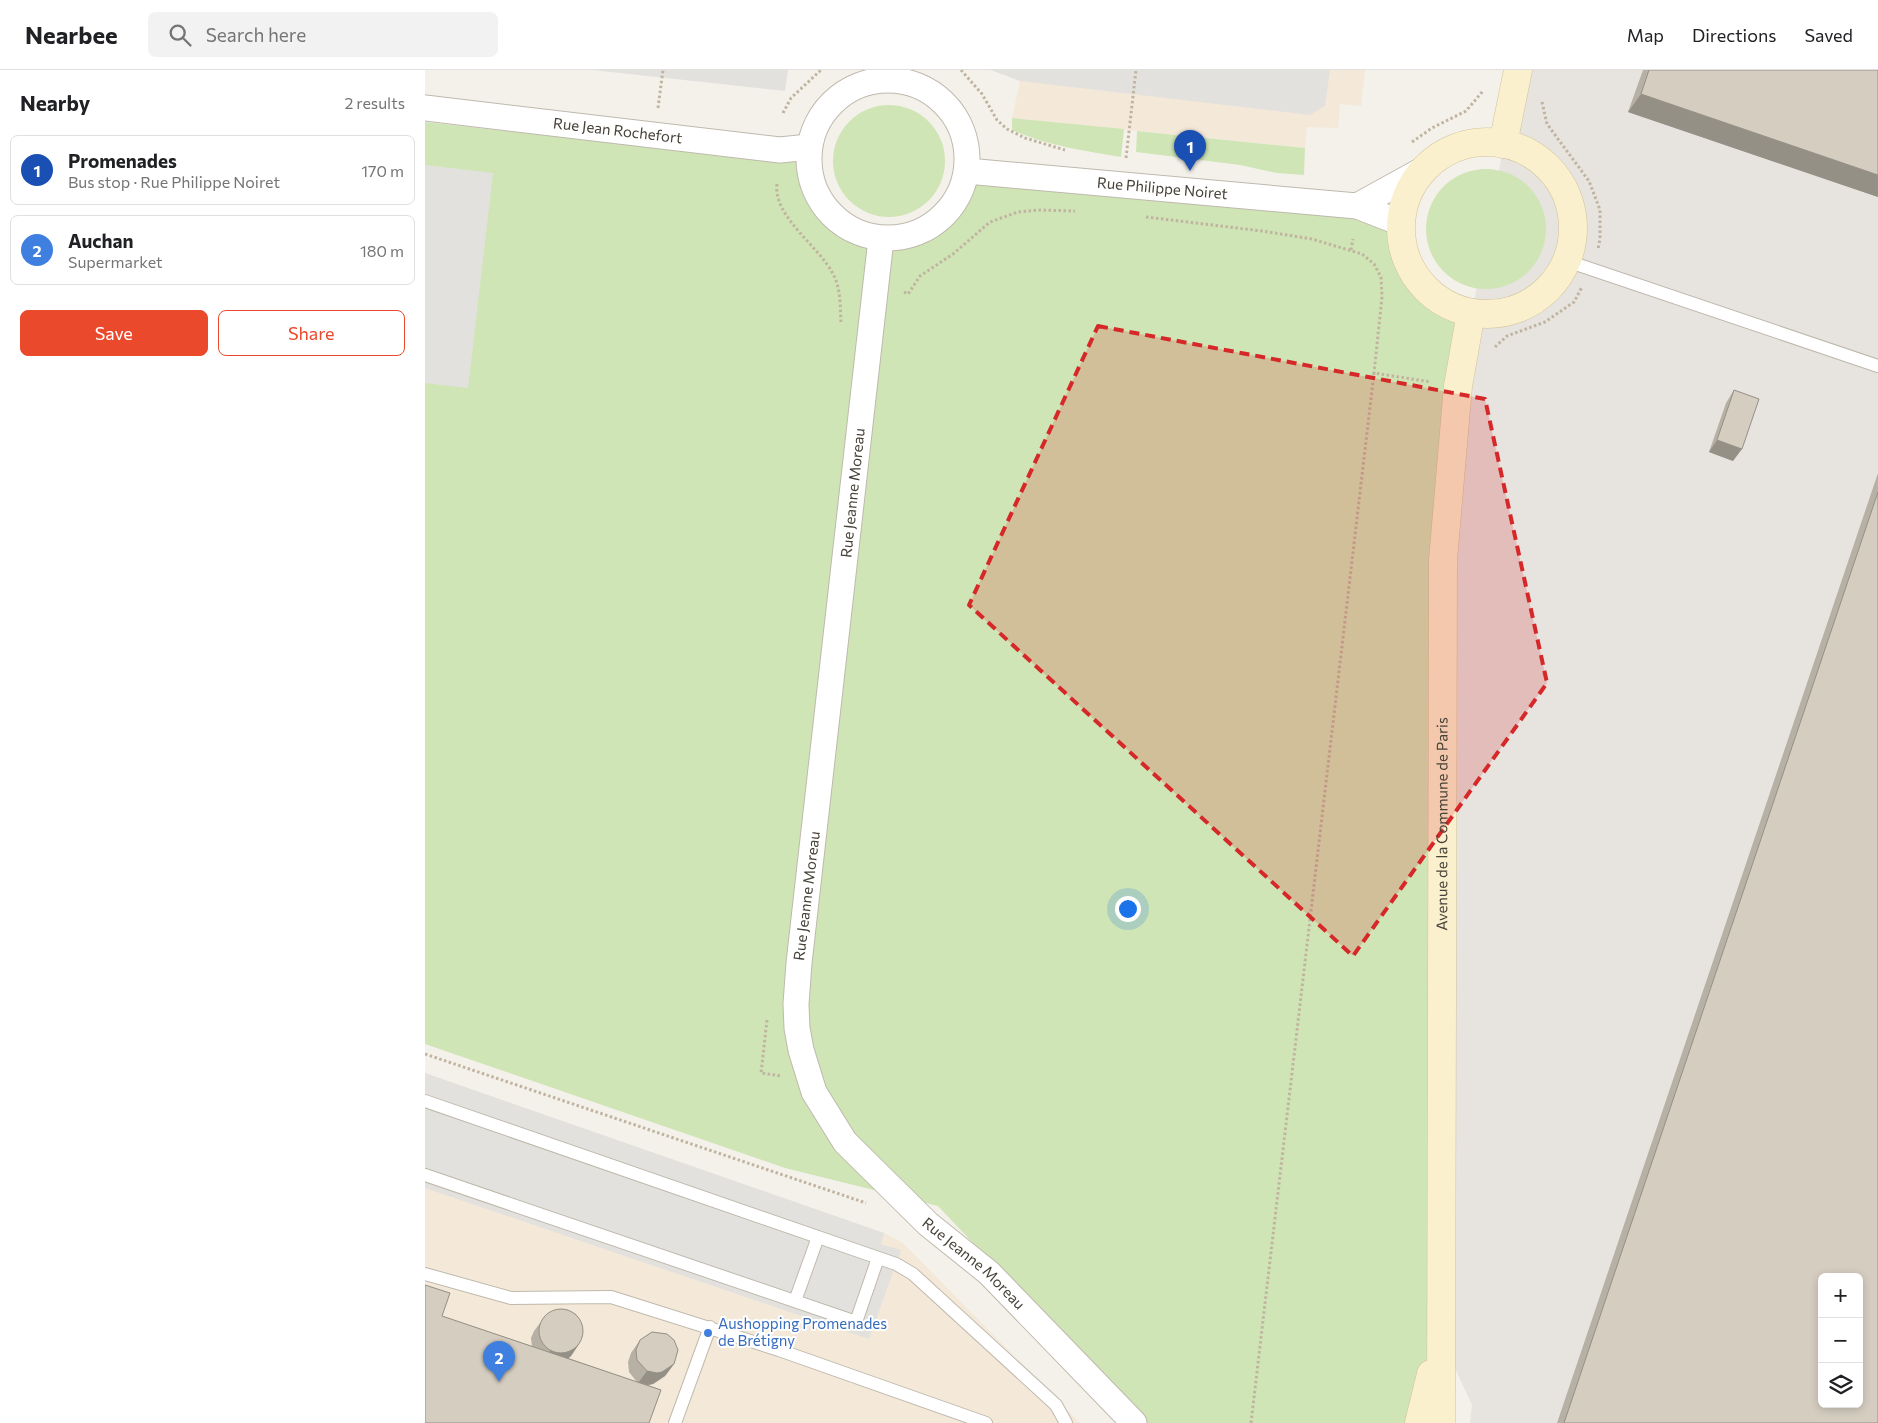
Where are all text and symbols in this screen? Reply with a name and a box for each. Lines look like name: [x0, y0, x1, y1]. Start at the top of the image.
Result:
search box: [148, 12, 498, 57]
text: Nearbee: [25, 20, 118, 49]
icon: search: [166, 21, 194, 49]
text: Search here: [206, 23, 306, 46]
text: Map: [1627, 24, 1664, 46]
text: Directions: [1692, 24, 1776, 46]
text: Saved: [1804, 24, 1853, 46]
text: Nearby: [20, 90, 90, 115]
text: 2 results: [344, 93, 405, 112]
street label: Rue Jean Rochefort: [552, 113, 683, 146]
pin: 1: [1174, 130, 1206, 171]
text: Promenades: [68, 149, 177, 172]
text: 1: [33, 161, 41, 180]
text: 170 m: [361, 161, 404, 180]
text: Bus stop · Rue Philippe Noiret: [68, 172, 280, 191]
street label: Rue Philippe Noiret: [1096, 173, 1228, 202]
text: Auchan: [68, 229, 134, 252]
text: 2: [32, 241, 42, 260]
text: 180 m: [360, 241, 404, 260]
text: Supermarket: [68, 252, 163, 271]
button: Save: [20, 310, 208, 356]
button: Share: [218, 310, 405, 356]
street label: Rue Jeanne Moreau: [836, 427, 868, 559]
street label: Avenue de la Commune de Paris: [1432, 717, 1451, 931]
street label: Rue Jeanne Moreau: [789, 830, 823, 962]
your location: [1115, 896, 1141, 922]
street label: Rue Jeanne Moreau: [919, 1213, 1029, 1313]
map controls: [1818, 1273, 1863, 1408]
button: +: [1818, 1273, 1863, 1318]
place label: Aushopping Promenades de Brétigny: [718, 1314, 887, 1349]
button: −: [1818, 1318, 1863, 1363]
marker: Aushopping Promenades de Brétigny: [702, 1327, 714, 1339]
pin: 2: [483, 1341, 515, 1382]
button: layers: [1818, 1363, 1863, 1408]

